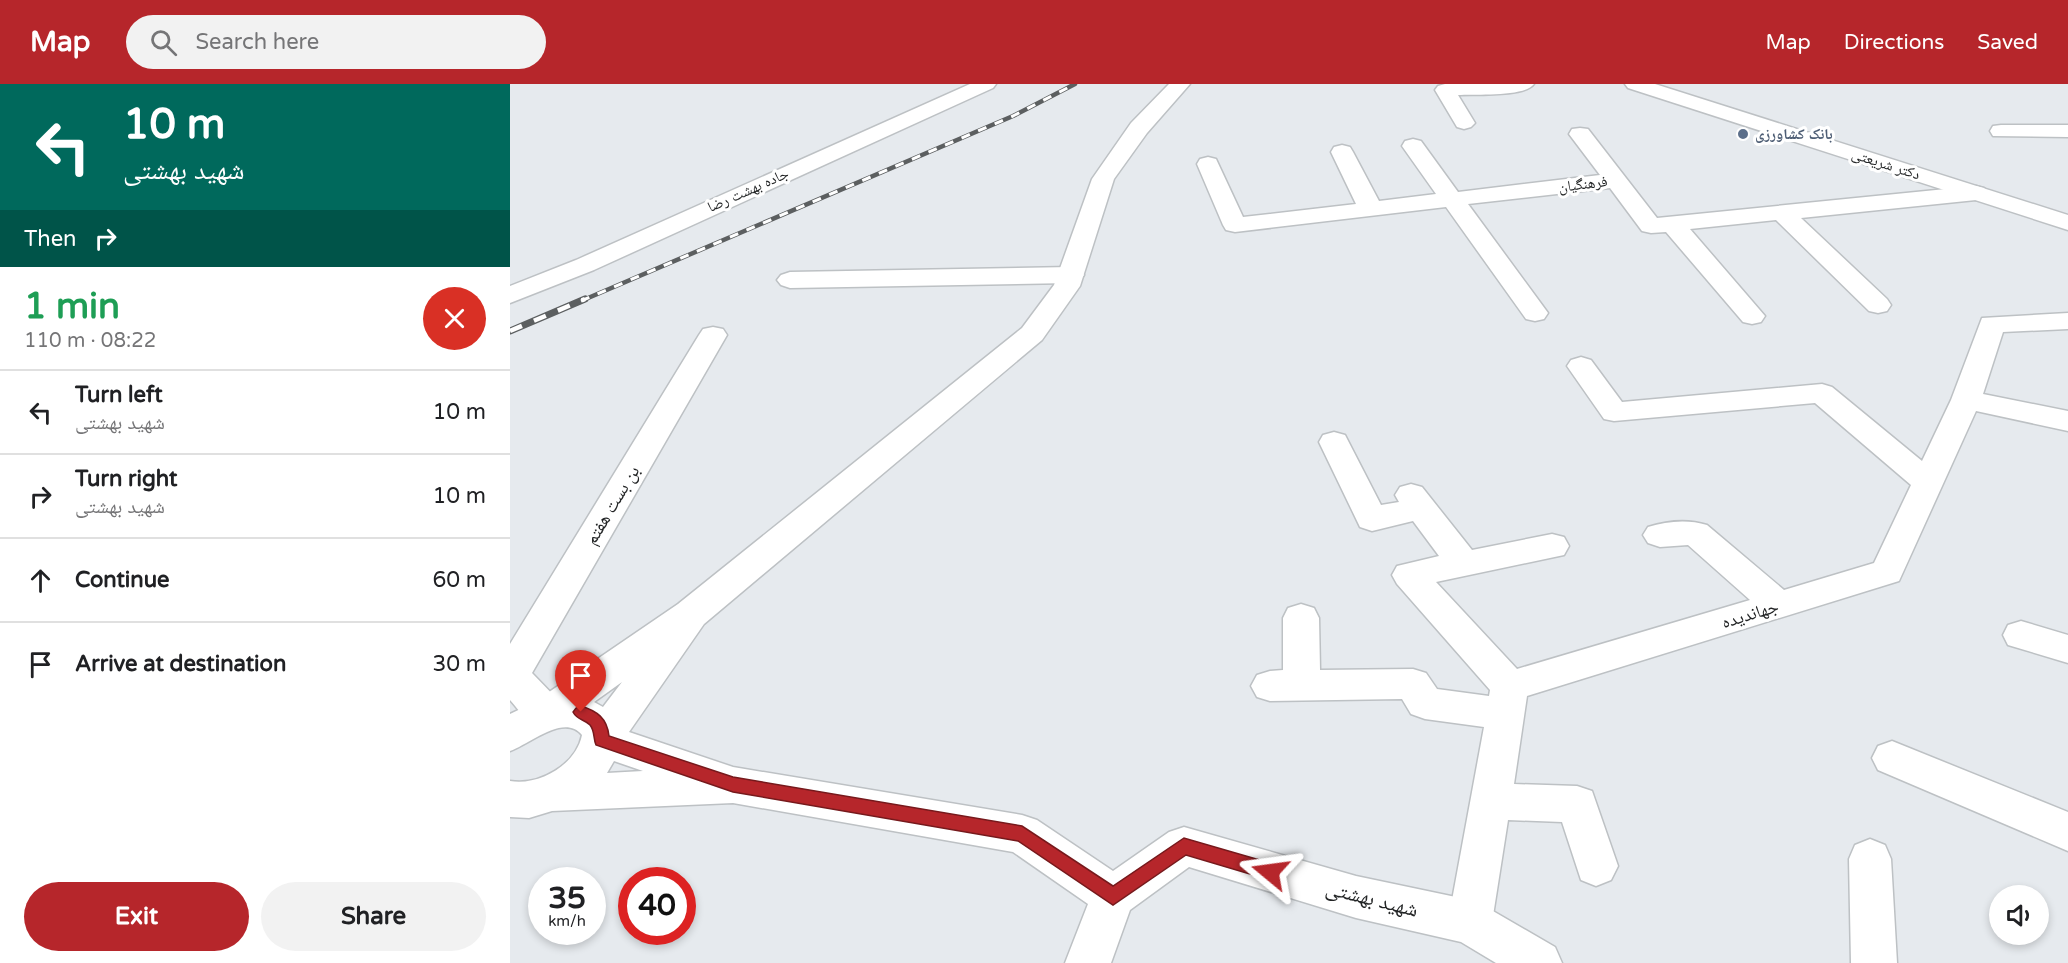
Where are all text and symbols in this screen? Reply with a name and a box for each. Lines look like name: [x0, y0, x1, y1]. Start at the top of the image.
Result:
search box: [126, 15, 546, 69]
text: Map: [30, 25, 90, 59]
icon: search: [147, 26, 180, 59]
text: Search here: [195, 29, 319, 55]
text: Map: [1765, 30, 1811, 55]
text: Directions: [1844, 30, 1944, 55]
text: Saved: [1977, 30, 2038, 55]
text: 10 m: [123, 99, 225, 150]
icon: left: [24, 108, 102, 186]
place label: بانک کشاورزی: [1755, 125, 1833, 143]
marker: بانک کشاورزی: [1736, 127, 1750, 141]
street label: دکتر شریعتی: [1849, 145, 1922, 184]
text: شهید بهشتی: [123, 154, 244, 187]
street label: جاده بهشت رضا: [705, 164, 792, 216]
street label: فرهنگیان: [1557, 172, 1609, 197]
icon: right: [89, 222, 122, 255]
text: Then: [24, 226, 77, 252]
text: 1 min: [24, 285, 120, 328]
button: close: [423, 287, 486, 350]
text: 110 m · 08:22: [24, 329, 156, 353]
text: Turn left: [75, 382, 163, 408]
icon: left: [24, 396, 57, 429]
text: 10 m: [432, 399, 486, 425]
text: شهید بهشتی: [75, 411, 165, 435]
street label: بن بست هفتم: [580, 461, 645, 549]
text: Turn right: [75, 466, 177, 492]
icon: right: [24, 480, 57, 513]
text: 10 m: [432, 483, 486, 509]
text: شهید بهشتی: [75, 495, 165, 519]
icon: ahead: [24, 564, 57, 597]
text: Continue: [75, 567, 170, 593]
text: 60 m: [432, 567, 486, 593]
street label: جهاندیده: [1719, 595, 1781, 633]
icon: arrive: [24, 648, 57, 681]
pin: [555, 650, 606, 712]
text: Arrive at destination: [75, 651, 286, 677]
text: 30 m: [432, 651, 486, 677]
icon: arrive: [564, 659, 597, 692]
position arrow: [1238, 840, 1302, 904]
speed limit sign: 40: [618, 867, 696, 945]
street label: شهید بهشتی: [1323, 875, 1421, 923]
text: 35: [548, 880, 586, 917]
button: Exit: [24, 882, 249, 951]
button: Share: [261, 882, 486, 951]
map controls: [1989, 885, 2049, 945]
button: sound: [1989, 885, 2049, 945]
text: km/h: [548, 912, 586, 930]

